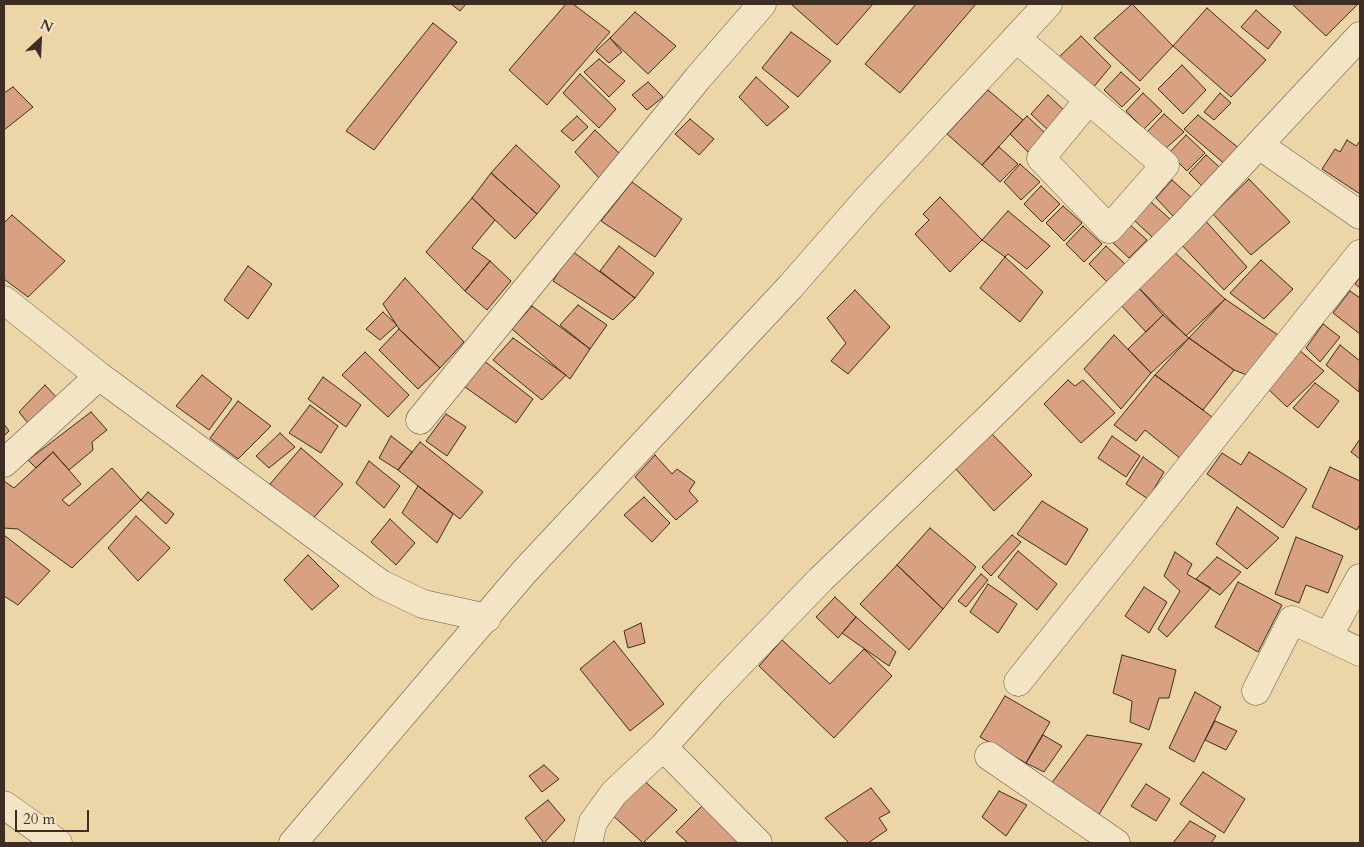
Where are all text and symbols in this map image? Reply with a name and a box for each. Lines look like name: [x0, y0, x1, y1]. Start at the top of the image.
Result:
north arrow: [15, 15, 65, 65]
text: N: [37, 15, 56, 37]
scale bar: [18, 800, 91, 832]
text: 20 m: [23, 809, 55, 829]

